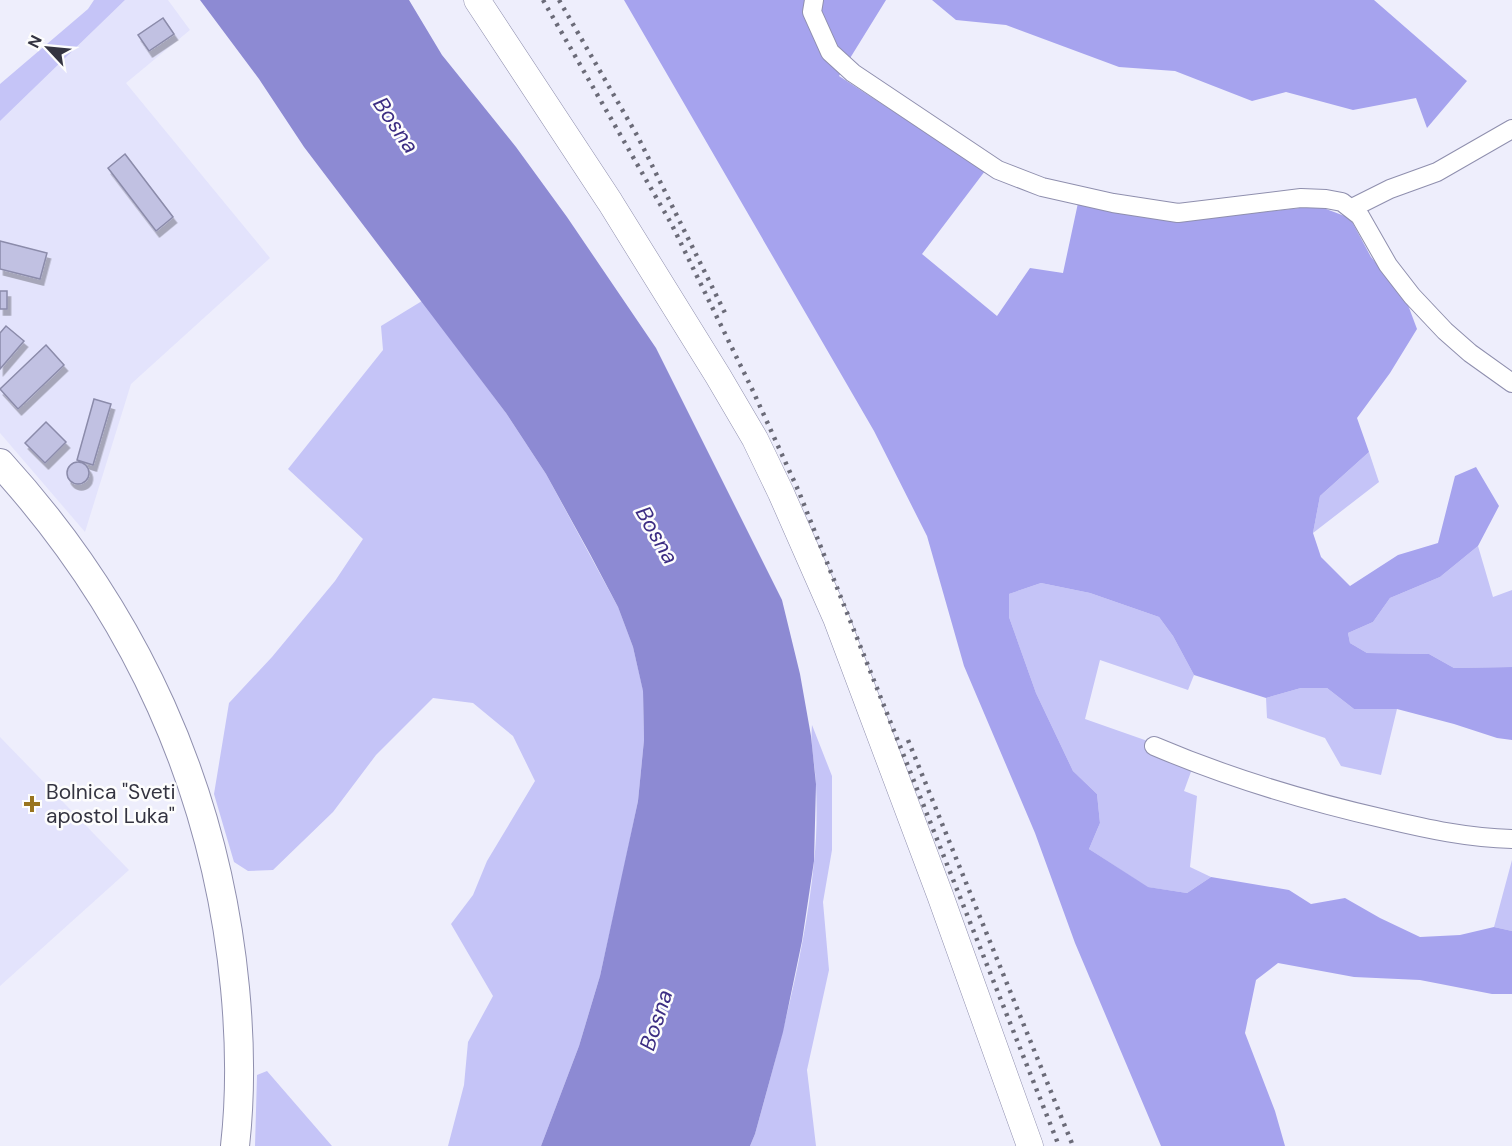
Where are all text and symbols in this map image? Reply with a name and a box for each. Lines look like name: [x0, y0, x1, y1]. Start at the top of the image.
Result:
north arrow: [18, 18, 78, 78]
text: N: [23, 32, 47, 51]
water label: Bosna: [367, 91, 425, 159]
water label: Bosna: [629, 501, 685, 569]
place label: Bolnica "Sveti apostol Luka": [46, 778, 176, 830]
marker: Bolnica "Sveti apostol Luka": [23, 795, 41, 813]
water label: Bosna: [633, 986, 679, 1054]

